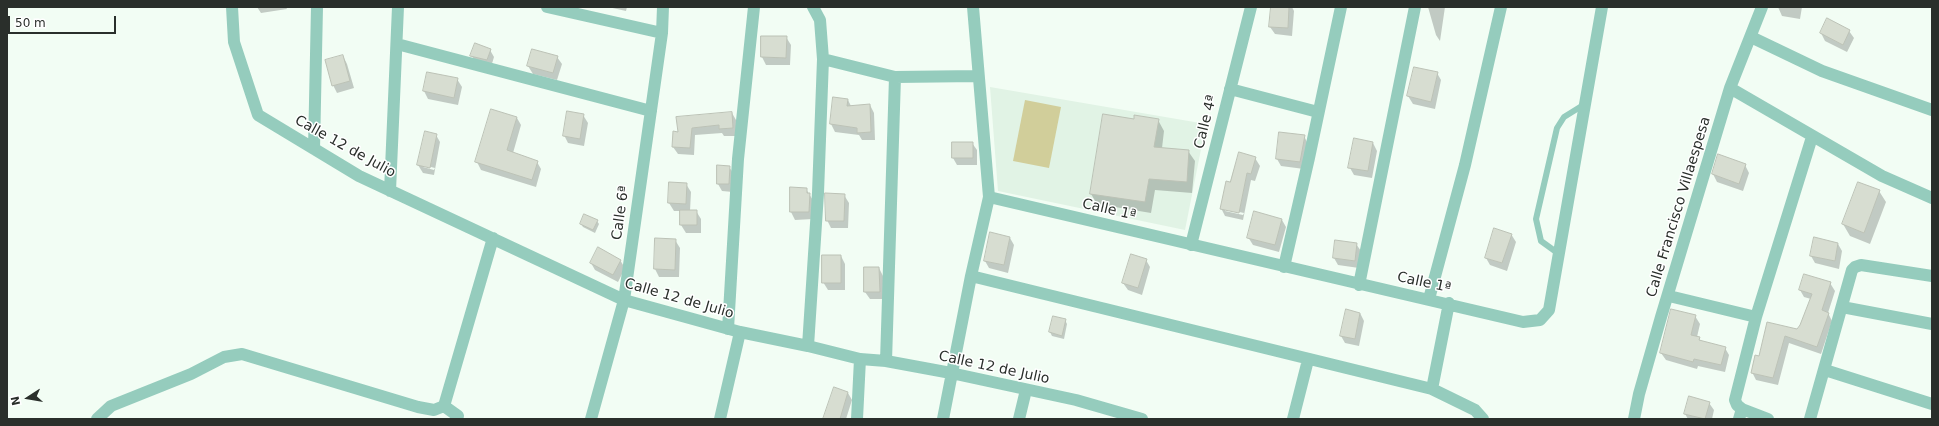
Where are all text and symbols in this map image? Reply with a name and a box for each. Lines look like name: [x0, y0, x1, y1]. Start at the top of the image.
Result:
scale bar: [10, 8, 118, 34]
text: 50 m: [15, 16, 46, 30]
street label: Calle 4ª: [1191, 93, 1221, 151]
street label: Calle 12 de Julio: [292, 112, 398, 182]
street label: Calle Francisco Villaespesa: [1644, 115, 1714, 299]
street label: Calle 6ª: [609, 185, 633, 241]
street label: Calle 1ª: [1080, 196, 1138, 224]
street label: Calle 1ª: [1396, 269, 1452, 297]
street label: Calle 12 de Julio: [622, 275, 736, 323]
street label: Calle 12 de Julio: [937, 348, 1051, 388]
north arrow: [8, 378, 48, 418]
text: N: [8, 395, 23, 406]

